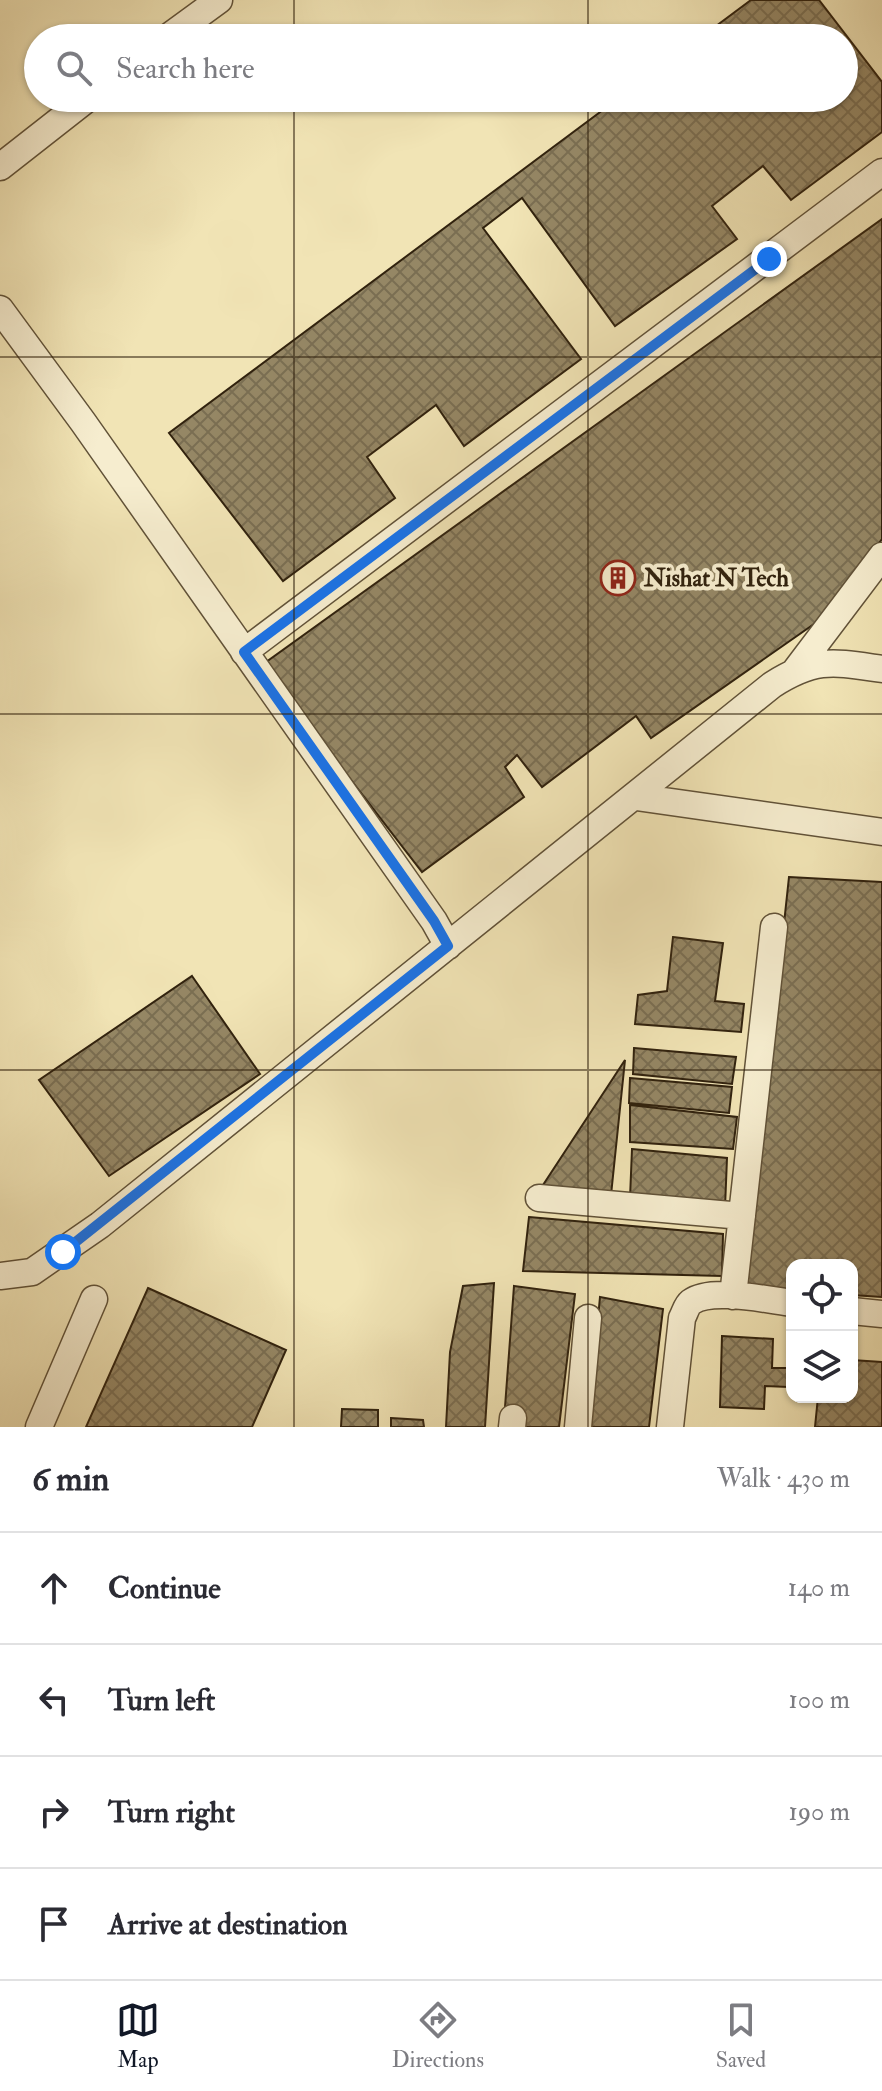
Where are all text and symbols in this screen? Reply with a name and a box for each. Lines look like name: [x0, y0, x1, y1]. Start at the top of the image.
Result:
search box: [24, 24, 858, 112]
icon: search: [52, 46, 96, 90]
text: Search here: [116, 50, 255, 87]
route end: [751, 241, 787, 277]
building icon: Nishat N Tech: [599, 559, 637, 597]
place label: Nishat N Tech: [643, 563, 789, 594]
route start: [45, 1234, 81, 1270]
map controls: [786, 1259, 858, 1403]
button: locate: [786, 1259, 858, 1331]
button: layers: [786, 1331, 858, 1403]
text: 6 min: [32, 1458, 109, 1501]
text: Walk · 430 m: [717, 1463, 850, 1495]
icon: ahead: [32, 1566, 76, 1610]
text: Continue: [108, 1570, 221, 1607]
text: 140 m: [788, 1572, 850, 1604]
icon: left: [32, 1678, 76, 1722]
text: Turn left: [108, 1682, 215, 1719]
text: 100 m: [789, 1684, 850, 1716]
icon: right: [32, 1790, 76, 1834]
text: Turn right: [108, 1794, 235, 1831]
text: 190 m: [789, 1796, 850, 1828]
icon: arrive: [32, 1902, 76, 1946]
text: Arrive at destination: [108, 1906, 348, 1943]
tab: Map: [116, 1998, 160, 2074]
tab: Directions: [392, 1998, 484, 2074]
tab: Saved: [716, 1998, 766, 2074]

